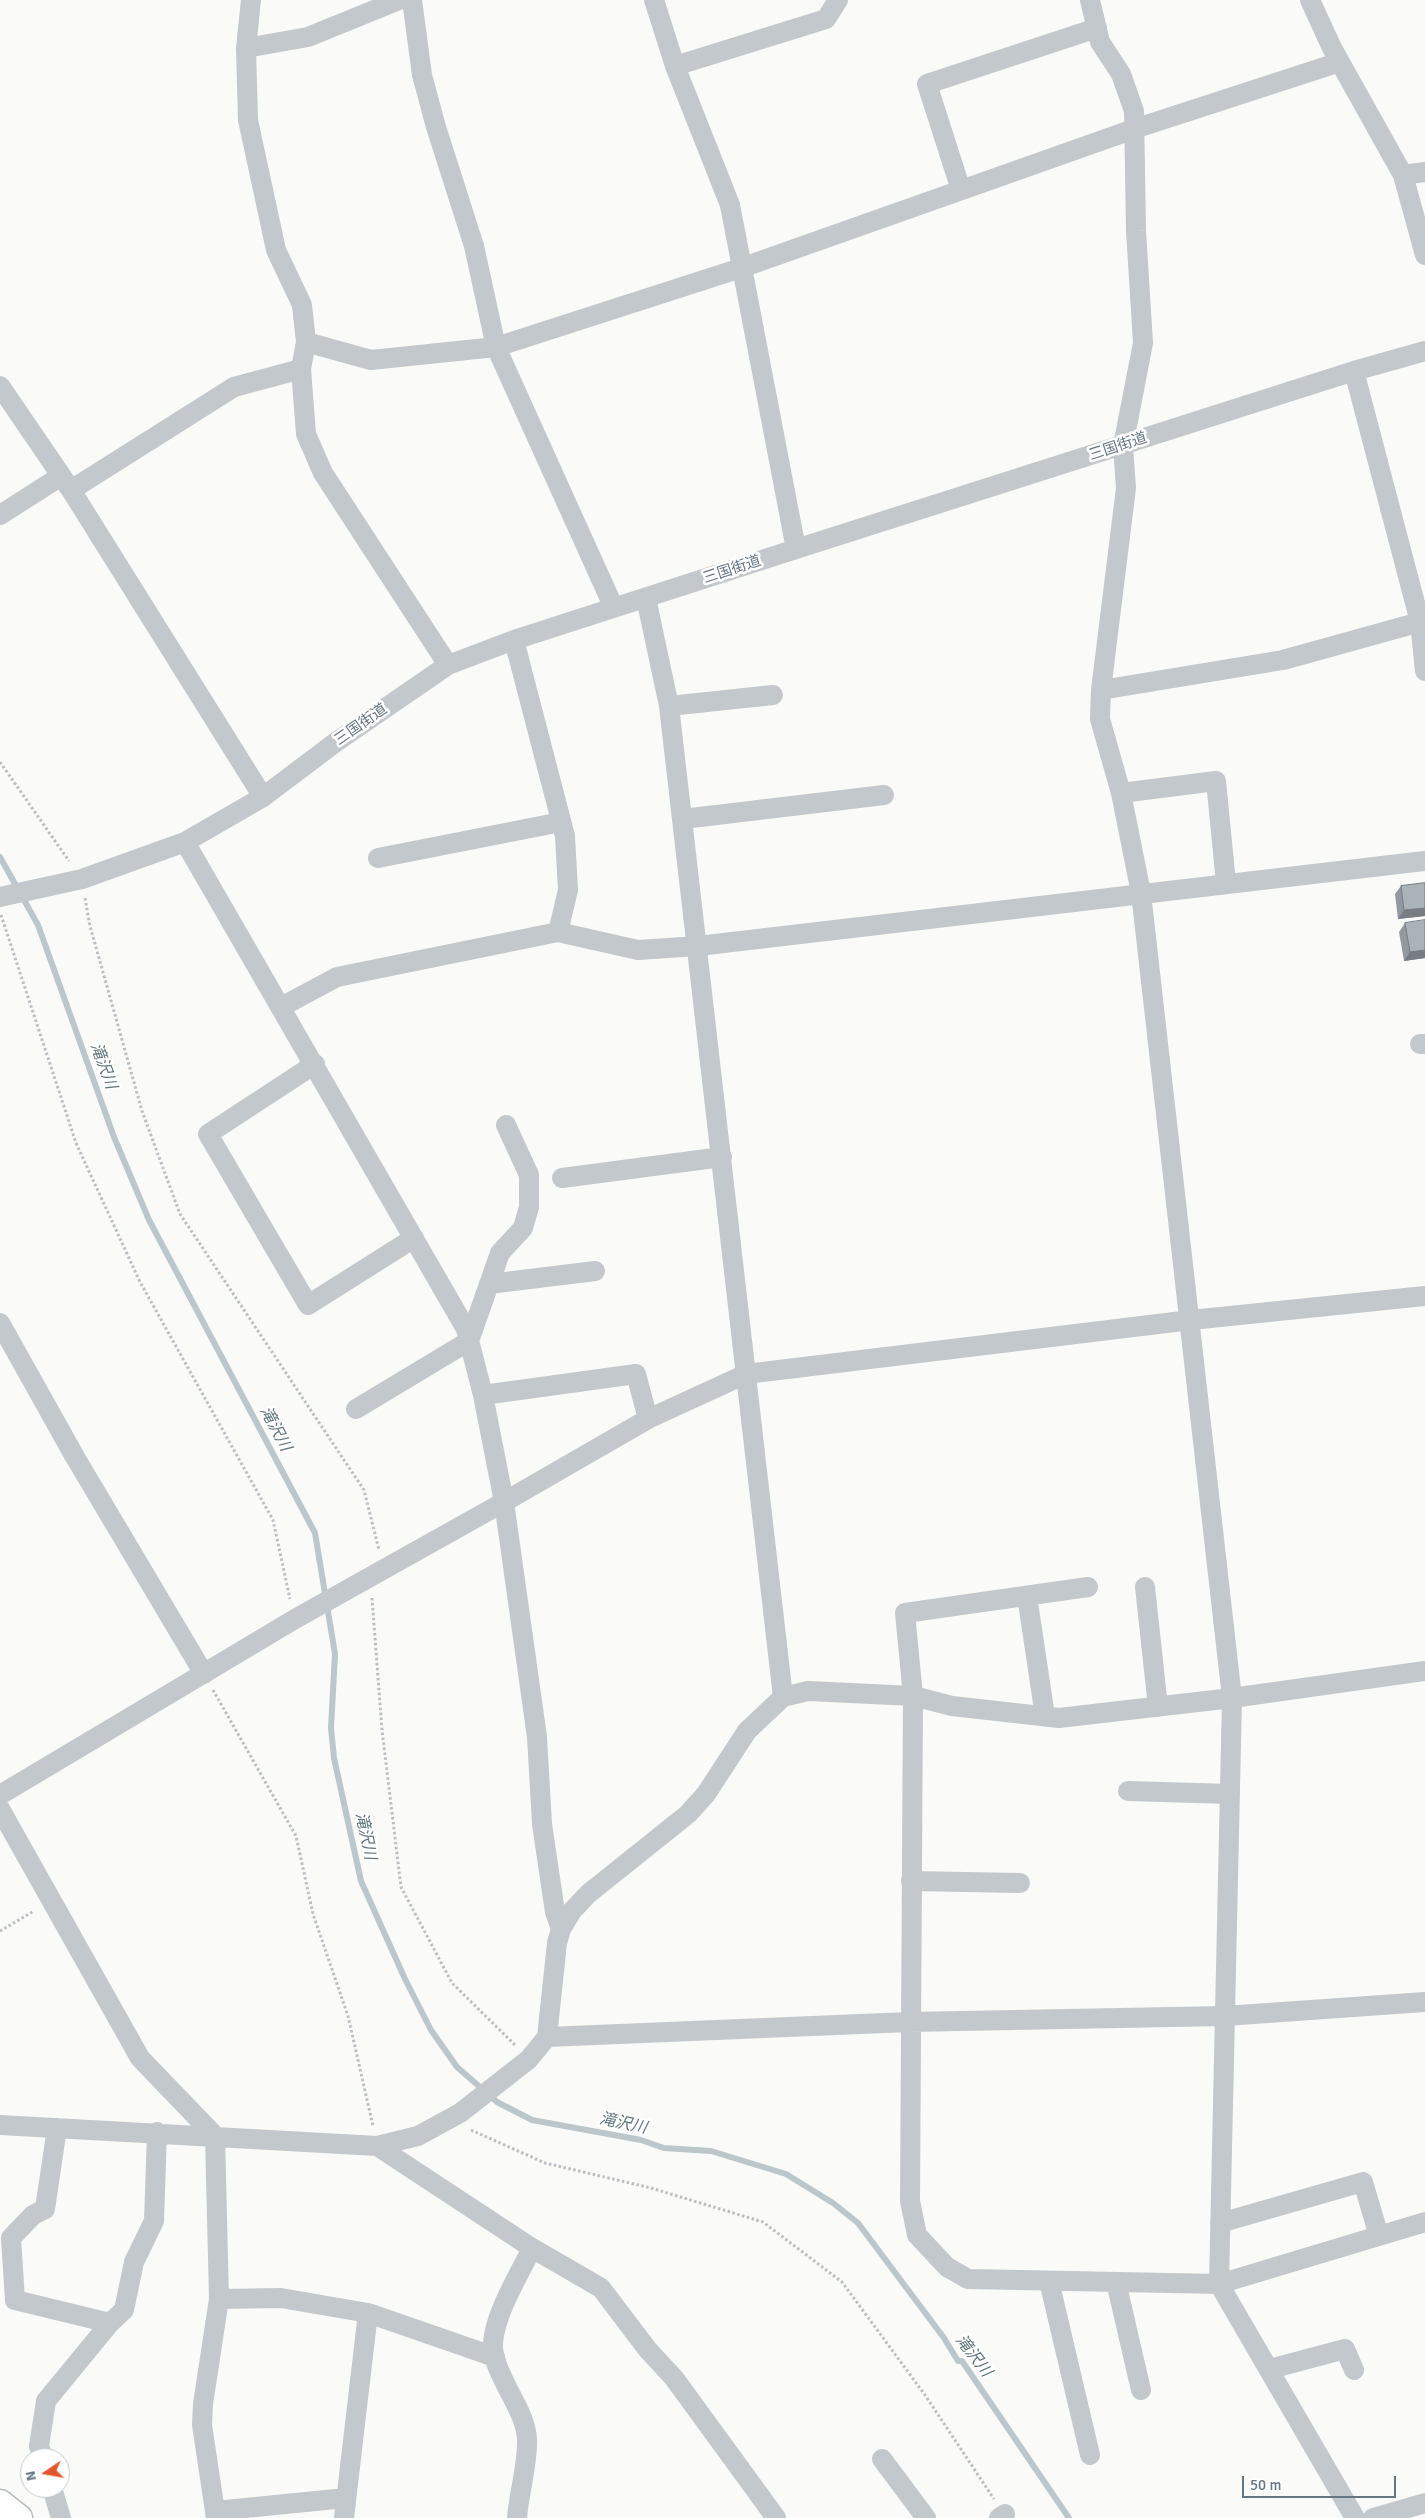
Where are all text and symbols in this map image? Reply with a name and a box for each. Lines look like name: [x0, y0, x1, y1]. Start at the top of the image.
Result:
street label: 三国街道: [1087, 429, 1149, 465]
street label: 三国街道: [701, 552, 763, 588]
street label: 三国街道: [331, 700, 391, 750]
water label: 滝沢川: [86, 1040, 120, 1092]
water label: 滝沢川: [255, 1403, 295, 1455]
water label: 滝沢川: [351, 1811, 379, 1861]
water label: 滝沢川: [598, 2110, 648, 2138]
water label: 滝沢川: [951, 2331, 995, 2381]
north arrow: [20, 2448, 70, 2498]
scale bar: [1245, 2466, 1399, 2498]
text: N: [21, 2469, 40, 2483]
text: 50 m: [1250, 2476, 1281, 2494]

